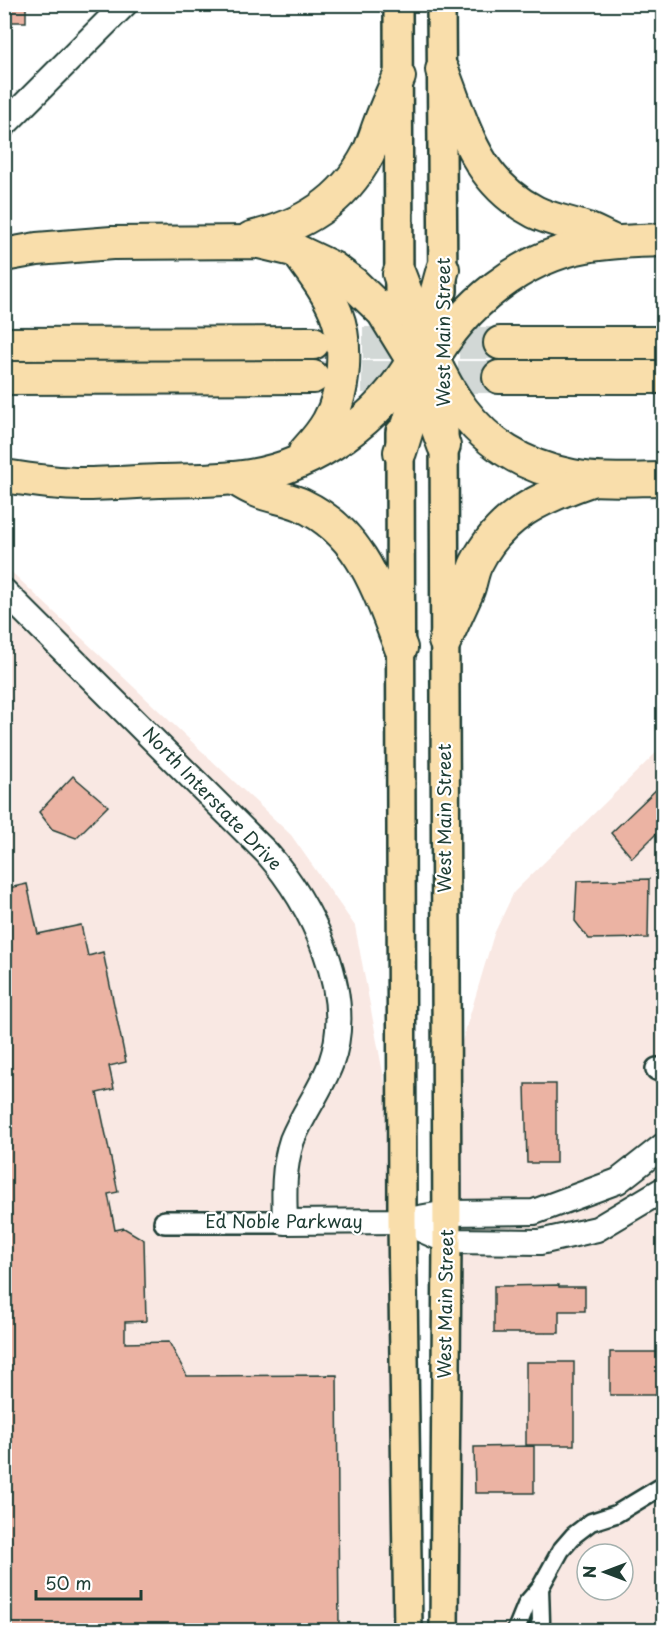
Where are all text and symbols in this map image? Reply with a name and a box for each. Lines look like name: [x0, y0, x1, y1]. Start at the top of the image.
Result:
street label: West Main Street: [429, 257, 456, 407]
street label: North Interstate Drive: [137, 720, 289, 876]
street label: West Main Street: [430, 743, 457, 893]
street label: Ed Noble Parkway: [205, 1207, 363, 1234]
street label: West Main Street: [430, 1229, 459, 1379]
north arrow: [575, 1542, 635, 1602]
scale bar: [36, 1563, 141, 1601]
text: N: [577, 1566, 601, 1578]
text: 50 m: [45, 1569, 92, 1596]

